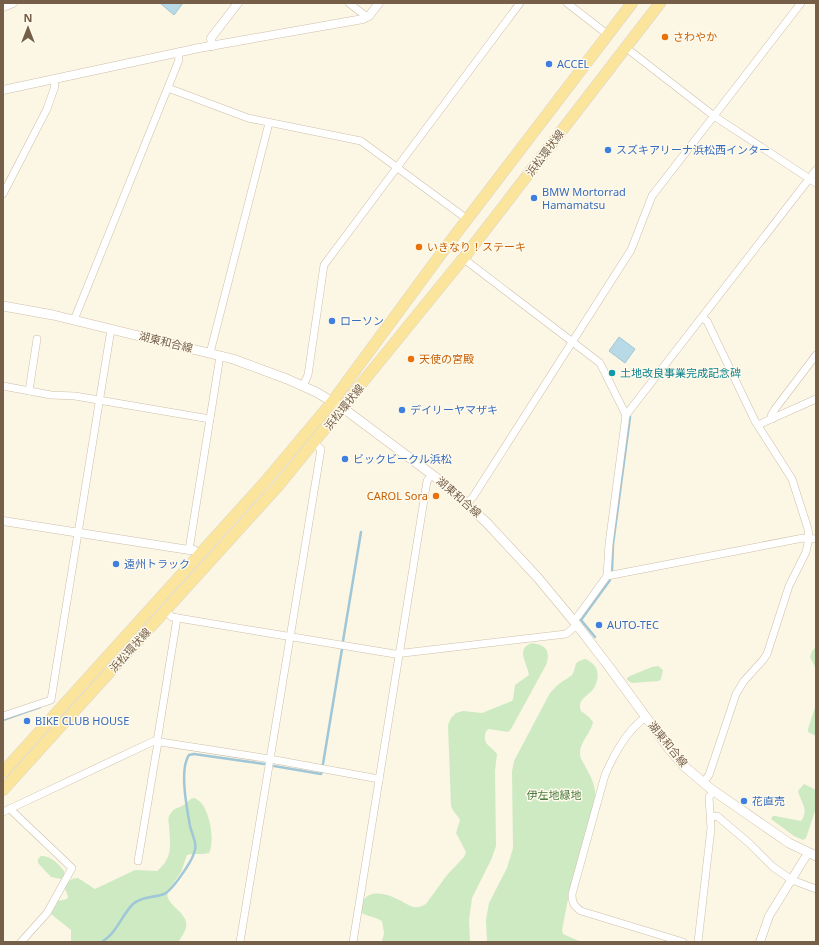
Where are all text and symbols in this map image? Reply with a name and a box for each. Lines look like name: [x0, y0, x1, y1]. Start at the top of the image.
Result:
north arrow: [8, 8, 48, 48]
text: N: [24, 10, 32, 25]
place label: さわやか: [673, 29, 717, 44]
marker: さわやか: [660, 32, 670, 42]
place label: ACCEL: [557, 56, 590, 71]
marker: ACCEL: [544, 59, 554, 69]
street label: 浜松環状線: [522, 126, 567, 179]
place label: スズキアリーナ浜松西インター: [616, 142, 770, 157]
marker: スズキアリーナ浜松西インター: [603, 145, 613, 155]
place label: BMW Mortorrad Hamamatsu: [542, 184, 626, 212]
marker: BMW Mortorrad Hamamatsu: [529, 193, 539, 203]
place label: いきなり！ステーキ: [427, 239, 526, 254]
marker: いきなり！ステーキ: [414, 242, 424, 252]
place label: ローソン: [340, 313, 384, 328]
marker: ローソン: [327, 316, 337, 326]
street label: 湖東和合線: [138, 328, 195, 355]
place label: 天使の宮殿: [419, 351, 474, 366]
marker: 天使の宮殿: [406, 354, 416, 364]
place label: 土地改良事業完成記念碑: [620, 365, 741, 380]
marker: 土地改良事業完成記念碑: [607, 368, 617, 378]
street label: 浜松環状線: [320, 381, 367, 433]
place label: デイリーヤマザキ: [410, 402, 498, 417]
marker: デイリーヤマザキ: [397, 405, 407, 415]
place label: ビックビークル浜松: [353, 451, 452, 466]
marker: ビックビークル浜松: [340, 454, 350, 464]
street label: 湖東和合線: [434, 473, 485, 520]
place label: CAROL Sora: [367, 488, 428, 503]
marker: CAROL Sora: [431, 491, 441, 501]
place label: 遠州トラック: [124, 556, 190, 571]
marker: 遠州トラック: [111, 559, 121, 569]
place label: AUTO-TEC: [607, 617, 659, 632]
marker: AUTO-TEC: [594, 620, 604, 630]
street label: 浜松環状線: [106, 624, 154, 675]
place label: BIKE CLUB HOUSE: [35, 713, 129, 728]
marker: BIKE CLUB HOUSE: [22, 716, 32, 726]
street label: 湖東和合線: [645, 718, 692, 770]
park label: 伊左地緑地: [527, 787, 582, 802]
place label: 花直売: [752, 793, 785, 808]
marker: 花直売: [739, 796, 749, 806]

